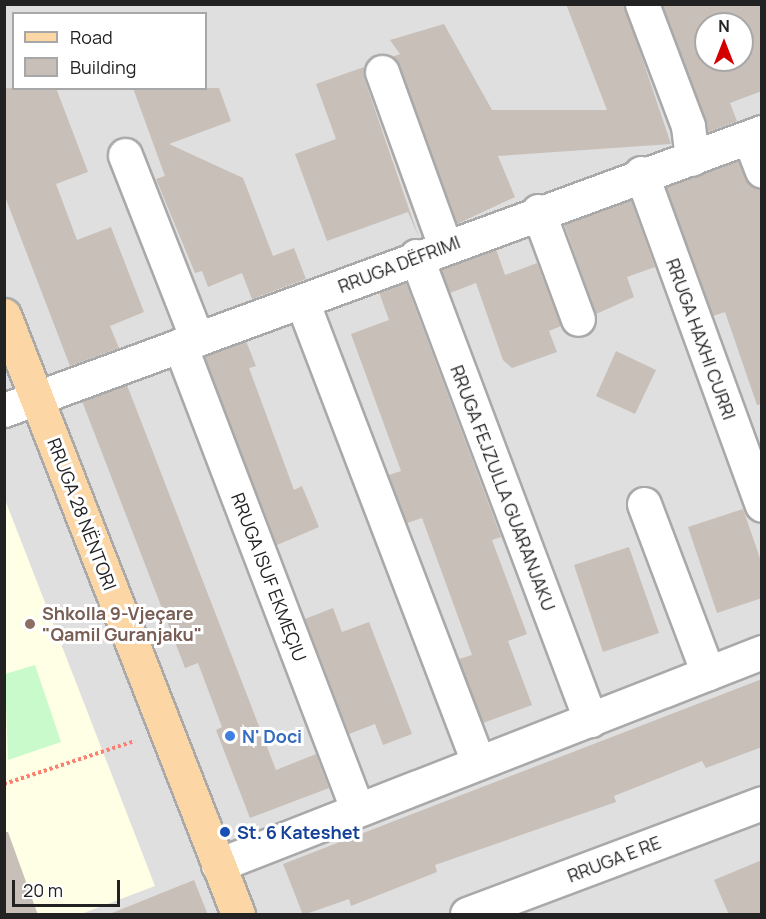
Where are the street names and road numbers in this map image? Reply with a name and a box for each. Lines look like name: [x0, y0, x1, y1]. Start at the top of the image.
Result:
street label: RRUGA DËFRIMI: [335, 231, 463, 297]
street label: RRUGA HAXHI CURRI: [662, 256, 740, 422]
street label: RRUGA FEJZULLA GUARANJAKU: [446, 362, 560, 614]
street label: RRUGA 28 NËNTORI: [43, 435, 121, 593]
street label: RRUGA ISUF EKMEÇIU: [227, 490, 311, 664]
street label: RRUGA E RE: [564, 831, 664, 887]

